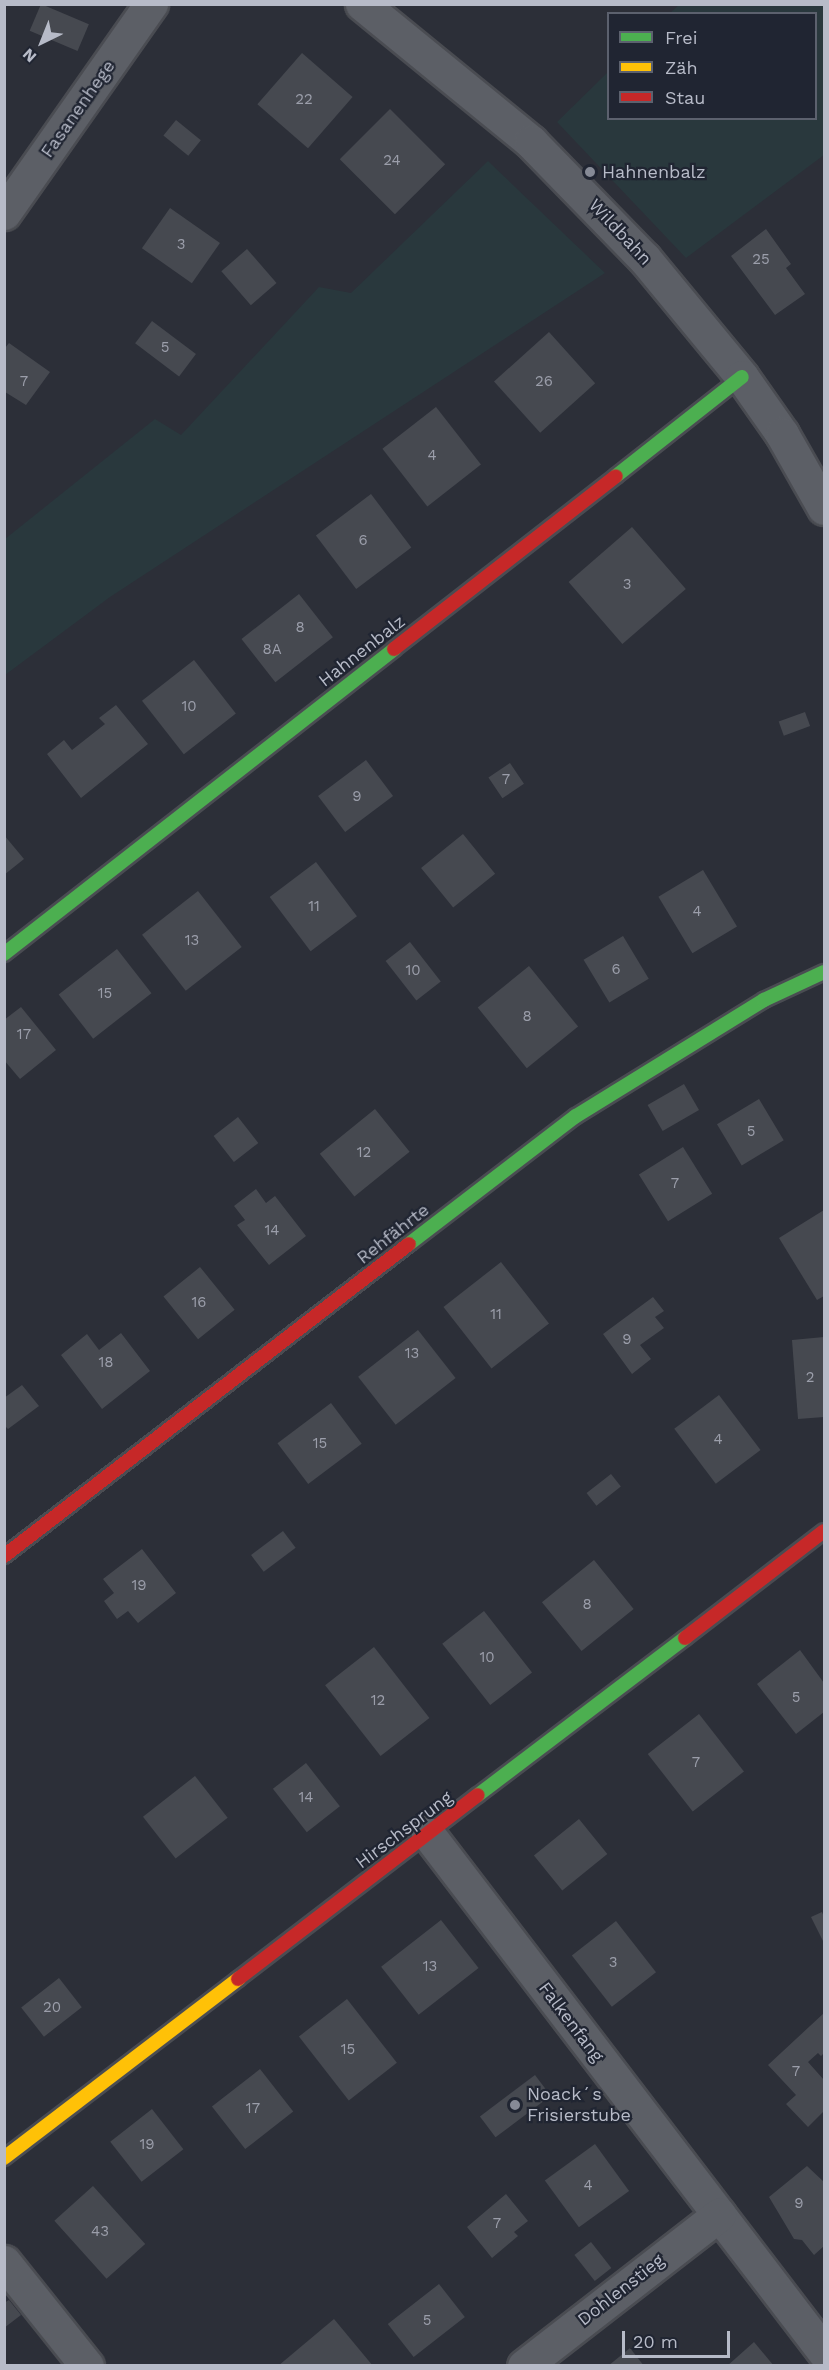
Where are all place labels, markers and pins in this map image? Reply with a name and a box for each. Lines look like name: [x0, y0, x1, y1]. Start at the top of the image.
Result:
place label: Hahnenbalz: [602, 161, 706, 183]
marker: Hahnenbalz: [583, 165, 597, 179]
place label: Noack´s Frisierstube: [527, 2084, 631, 2126]
marker: Noack´s Frisierstube: [508, 2098, 522, 2112]

